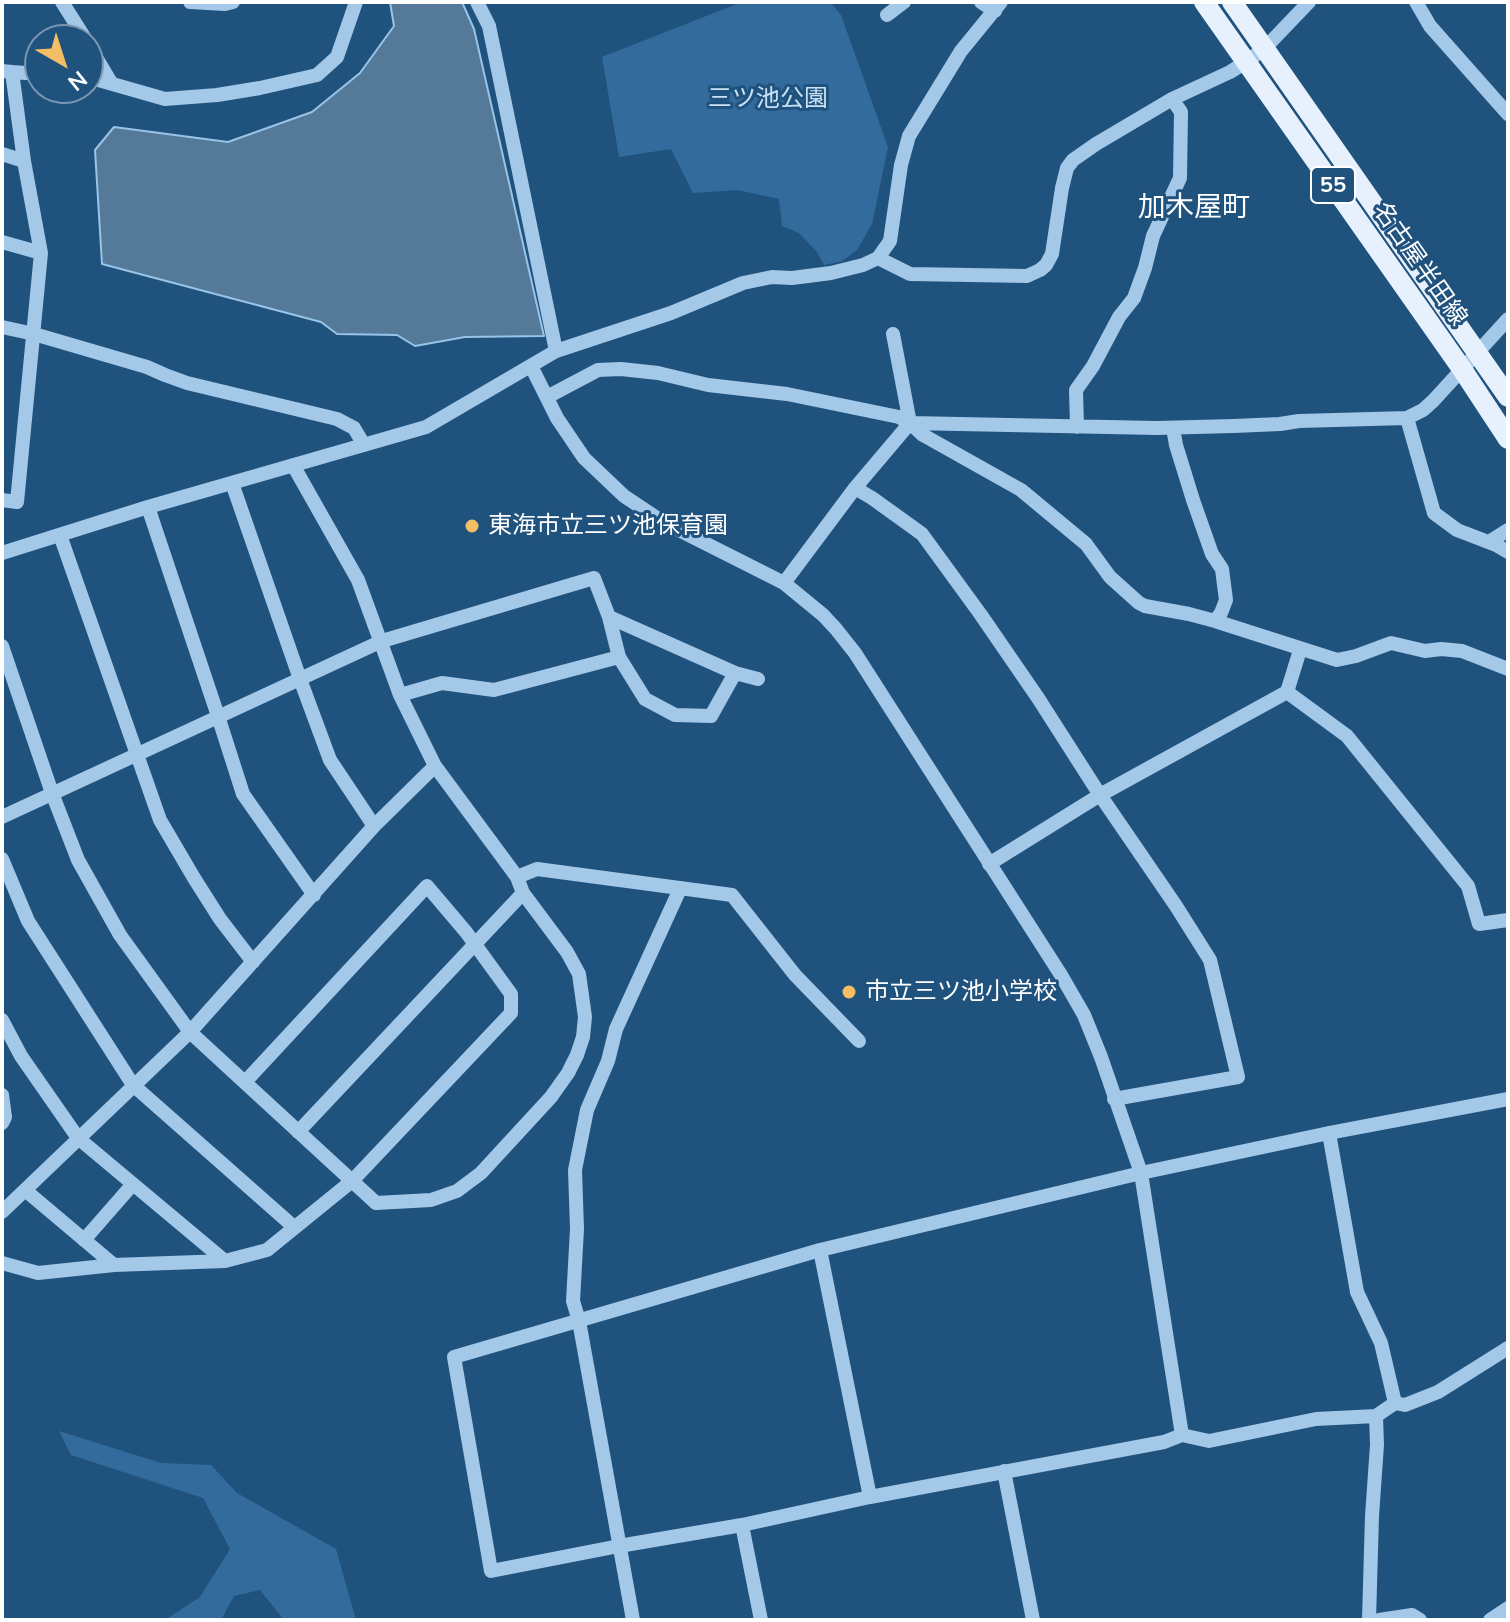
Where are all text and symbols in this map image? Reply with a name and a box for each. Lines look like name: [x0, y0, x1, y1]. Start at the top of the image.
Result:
north arrow: [24, 24, 104, 104]
text: N: [63, 65, 93, 97]
park label: 三ツ池公園: [708, 85, 828, 113]
road number: 55: [1311, 167, 1355, 203]
district label: 加木屋町: [1138, 191, 1250, 225]
street label: 名古屋半田線: [1367, 197, 1473, 331]
place label: 東海市立三ツ池保育園: [488, 512, 728, 540]
marker: 東海市立三ツ池保育園: [463, 517, 481, 535]
place label: 市立三ツ池小学校: [865, 978, 1057, 1006]
marker: 市立三ツ池小学校: [840, 983, 858, 1001]

